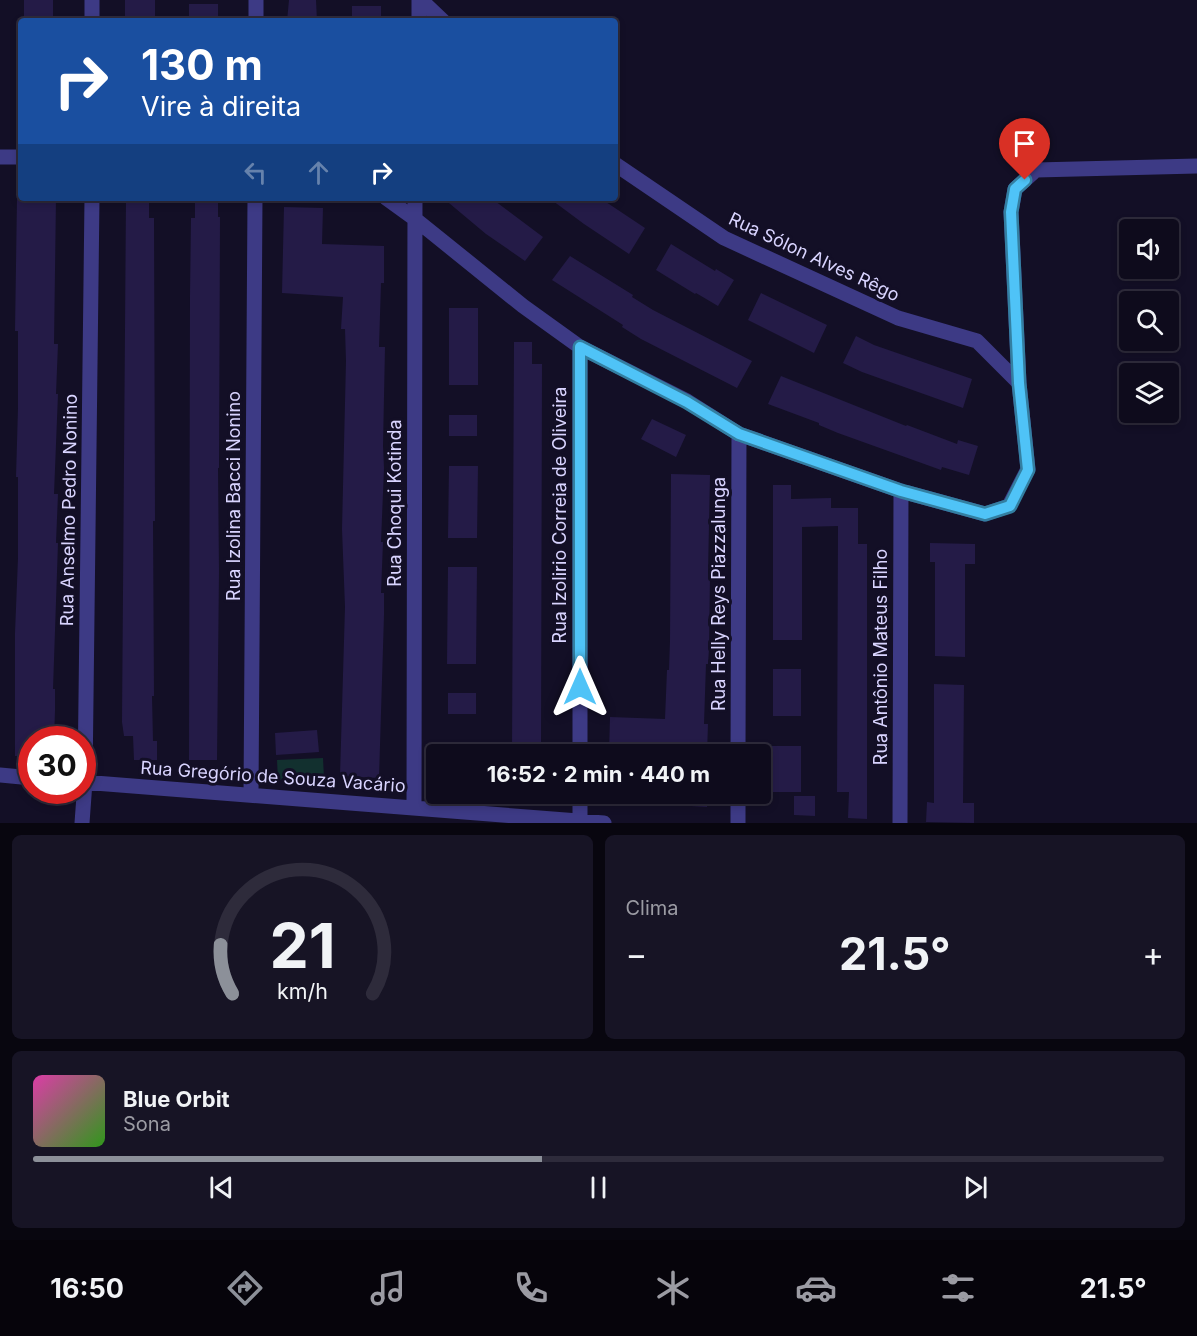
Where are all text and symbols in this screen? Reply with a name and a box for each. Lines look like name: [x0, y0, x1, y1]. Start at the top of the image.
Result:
text: 130 m: [141, 39, 263, 90]
icon: right: [42, 42, 120, 120]
text: Vire à direita: [141, 90, 301, 123]
pin: [999, 118, 1050, 180]
icon: arrive: [1008, 127, 1041, 160]
icon: left: [239, 156, 272, 189]
icon: ahead: [302, 156, 335, 189]
icon: right: [365, 156, 398, 189]
street label: Rua Sólon Alves Rêgo: [726, 208, 903, 305]
map controls: [1119, 219, 1179, 423]
button: sound: [1119, 219, 1179, 279]
button: search: [1119, 291, 1179, 351]
button: layers: [1119, 363, 1179, 423]
street label: Rua Izolirio Correia de Oliveira: [549, 387, 570, 643]
street label: Rua Izolina Bacci Nonino: [223, 391, 244, 601]
street label: Rua Anselmo Pedro Nonino: [56, 394, 81, 626]
street label: Rua Choqui Kotinda: [384, 419, 405, 587]
street label: Rua Helly Reys Piazzalunga: [708, 477, 729, 711]
street label: Rua Antônio Mateus Filho: [870, 549, 891, 765]
position arrow: [548, 655, 612, 719]
speed limit sign: 30: [18, 726, 96, 804]
street label: Rua Gregório de Souza Vacário: [140, 757, 406, 796]
text: 16:52 · 2 min · 440 m: [487, 761, 710, 787]
text: Clima: [626, 896, 679, 920]
text: 21: [269, 908, 335, 983]
text: 21.5°: [839, 926, 951, 981]
text: −: [626, 934, 647, 974]
text: +: [1142, 934, 1164, 974]
text: km/h: [277, 978, 328, 1004]
text: Blue Orbit: [123, 1086, 230, 1112]
text: Sona: [123, 1112, 171, 1136]
icon: previous: [205, 1171, 238, 1204]
icon: pause: [582, 1171, 615, 1204]
icon: next: [959, 1171, 992, 1204]
icon: directions: [224, 1267, 266, 1309]
icon: music: [367, 1267, 409, 1309]
icon: phone: [510, 1267, 552, 1309]
icon: climate: [652, 1267, 694, 1309]
icon: car: [795, 1267, 837, 1309]
icon: filters: [937, 1267, 979, 1309]
text: 16:50: [50, 1272, 124, 1305]
text: 21.5°: [1080, 1272, 1147, 1305]

